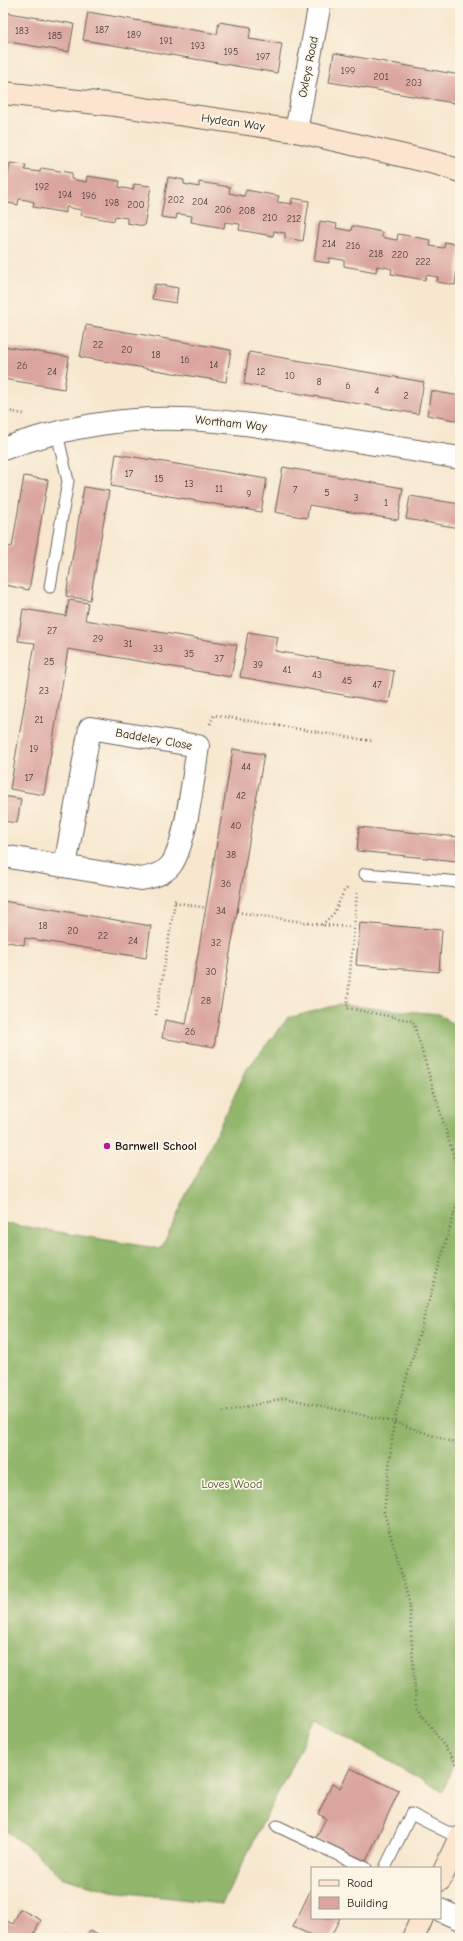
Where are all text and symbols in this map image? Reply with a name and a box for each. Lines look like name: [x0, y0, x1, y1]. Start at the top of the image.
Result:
house number: 187: [95, 24, 109, 36]
house number: 183: [15, 25, 29, 37]
house number: 189: [127, 29, 141, 41]
house number: 185: [48, 30, 62, 42]
house number: 191: [159, 35, 173, 47]
street label: Oxleys Road: [295, 35, 321, 99]
house number: 193: [191, 40, 205, 52]
house number: 195: [224, 46, 238, 58]
house number: 197: [256, 51, 270, 63]
house number: 199: [341, 65, 355, 77]
house number: 201: [373, 71, 389, 83]
house number: 203: [406, 77, 422, 89]
street label: Hydean Way: [200, 111, 266, 133]
house number: 192: [35, 181, 49, 193]
house number: 194: [58, 189, 72, 201]
house number: 196: [82, 190, 96, 202]
house number: 202: [168, 194, 184, 206]
house number: 204: [192, 196, 208, 208]
house number: 198: [105, 197, 119, 209]
house number: 200: [127, 199, 145, 211]
house number: 206: [215, 204, 231, 216]
house number: 208: [239, 205, 255, 217]
house number: 210: [262, 212, 278, 224]
house number: 212: [287, 213, 301, 225]
house number: 214: [322, 238, 336, 250]
house number: 216: [346, 240, 360, 252]
house number: 218: [369, 248, 383, 260]
house number: 220: [392, 249, 408, 261]
house number: 222: [415, 256, 431, 268]
house number: 22: [93, 339, 103, 351]
house number: 20: [121, 344, 133, 356]
house number: 18: [151, 349, 161, 361]
house number: 16: [180, 354, 190, 366]
house number: 14: [210, 359, 219, 371]
house number: 26: [17, 360, 27, 372]
house number: 24: [47, 366, 57, 378]
house number: 12: [256, 366, 266, 378]
house number: 10: [285, 370, 295, 382]
house number: 8: [316, 376, 322, 388]
house number: 6: [345, 380, 351, 392]
house number: 4: [375, 385, 380, 397]
house number: 2: [403, 390, 409, 402]
street label: Wortham Way: [194, 412, 268, 434]
house number: 17: [125, 468, 134, 480]
house number: 15: [154, 473, 164, 485]
house number: 13: [184, 478, 194, 490]
house number: 11: [215, 483, 223, 495]
house number: 7: [293, 484, 298, 496]
house number: 5: [324, 487, 330, 499]
house number: 9: [246, 488, 252, 500]
house number: 3: [353, 492, 359, 504]
house number: 1: [384, 497, 388, 509]
house number: 27: [47, 625, 57, 637]
house number: 29: [93, 633, 103, 645]
house number: 31: [123, 638, 133, 650]
house number: 33: [153, 643, 163, 655]
house number: 35: [184, 648, 194, 660]
house number: 37: [214, 653, 224, 665]
house number: 25: [44, 656, 54, 668]
house number: 39: [253, 659, 263, 671]
house number: 41: [283, 664, 291, 676]
house number: 43: [312, 669, 322, 681]
house number: 45: [342, 675, 352, 687]
house number: 47: [372, 679, 382, 691]
house number: 23: [39, 685, 49, 697]
house number: 21: [34, 714, 44, 726]
street label: Baddeley Close: [115, 725, 193, 753]
house number: 19: [29, 743, 39, 755]
house number: 44: [241, 761, 251, 773]
house number: 17: [25, 772, 34, 784]
house number: 42: [236, 790, 246, 802]
house number: 40: [231, 820, 241, 832]
house number: 38: [226, 849, 236, 861]
house number: 36: [221, 878, 231, 890]
house number: 34: [216, 905, 226, 917]
house number: 18: [38, 920, 48, 932]
house number: 20: [67, 925, 79, 937]
house number: 22: [98, 930, 108, 942]
house number: 24: [128, 935, 138, 947]
house number: 32: [211, 937, 221, 949]
house number: 30: [205, 966, 217, 978]
house number: 28: [201, 995, 211, 1007]
house number: 26: [185, 1026, 195, 1038]
place label: Barnwell School: [115, 1139, 197, 1153]
marker: Barnwell School: [102, 1141, 112, 1151]
park label: Loves Wood: [202, 1477, 262, 1491]
legend: [311, 1867, 441, 1919]
text: Road: [347, 1876, 373, 1890]
text: Building: [347, 1896, 388, 1910]

